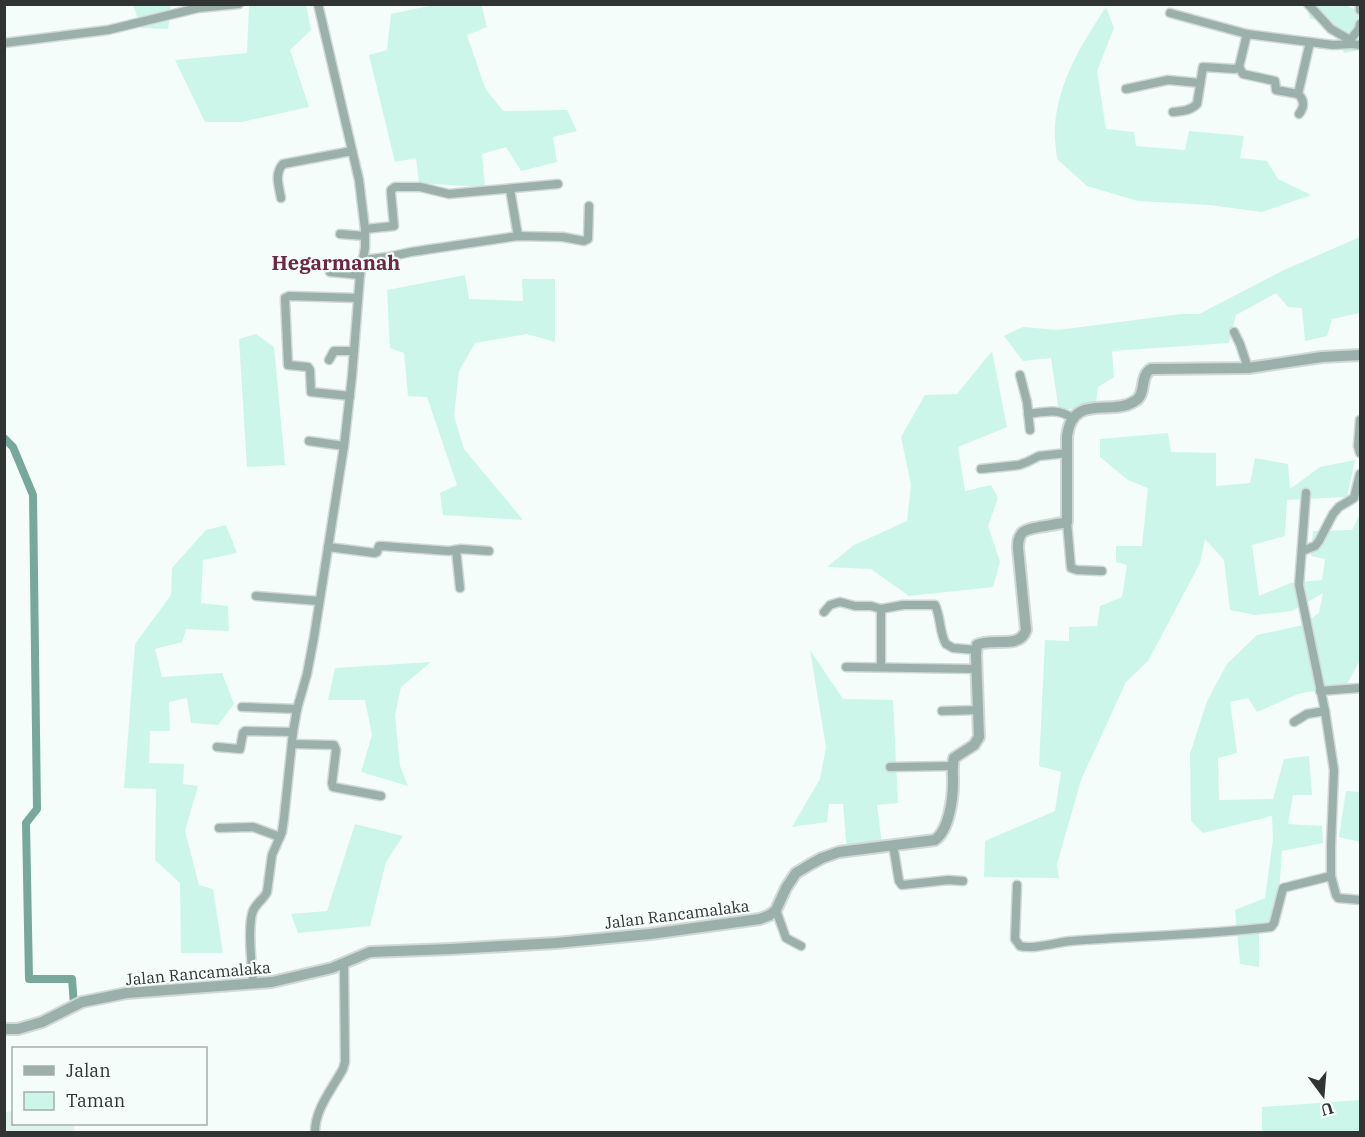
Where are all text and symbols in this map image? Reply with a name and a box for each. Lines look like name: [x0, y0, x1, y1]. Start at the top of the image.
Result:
district label: Hegarmanah: [272, 249, 400, 276]
street label: Jalan Rancamalaka: [603, 895, 751, 933]
street label: Jalan Rancamalaka: [125, 957, 272, 989]
legend: [12, 1047, 207, 1125]
text: Jalan: [66, 1059, 111, 1082]
north arrow: [1293, 1065, 1353, 1125]
text: Taman: [66, 1089, 125, 1112]
text: U: [1318, 1098, 1336, 1121]

